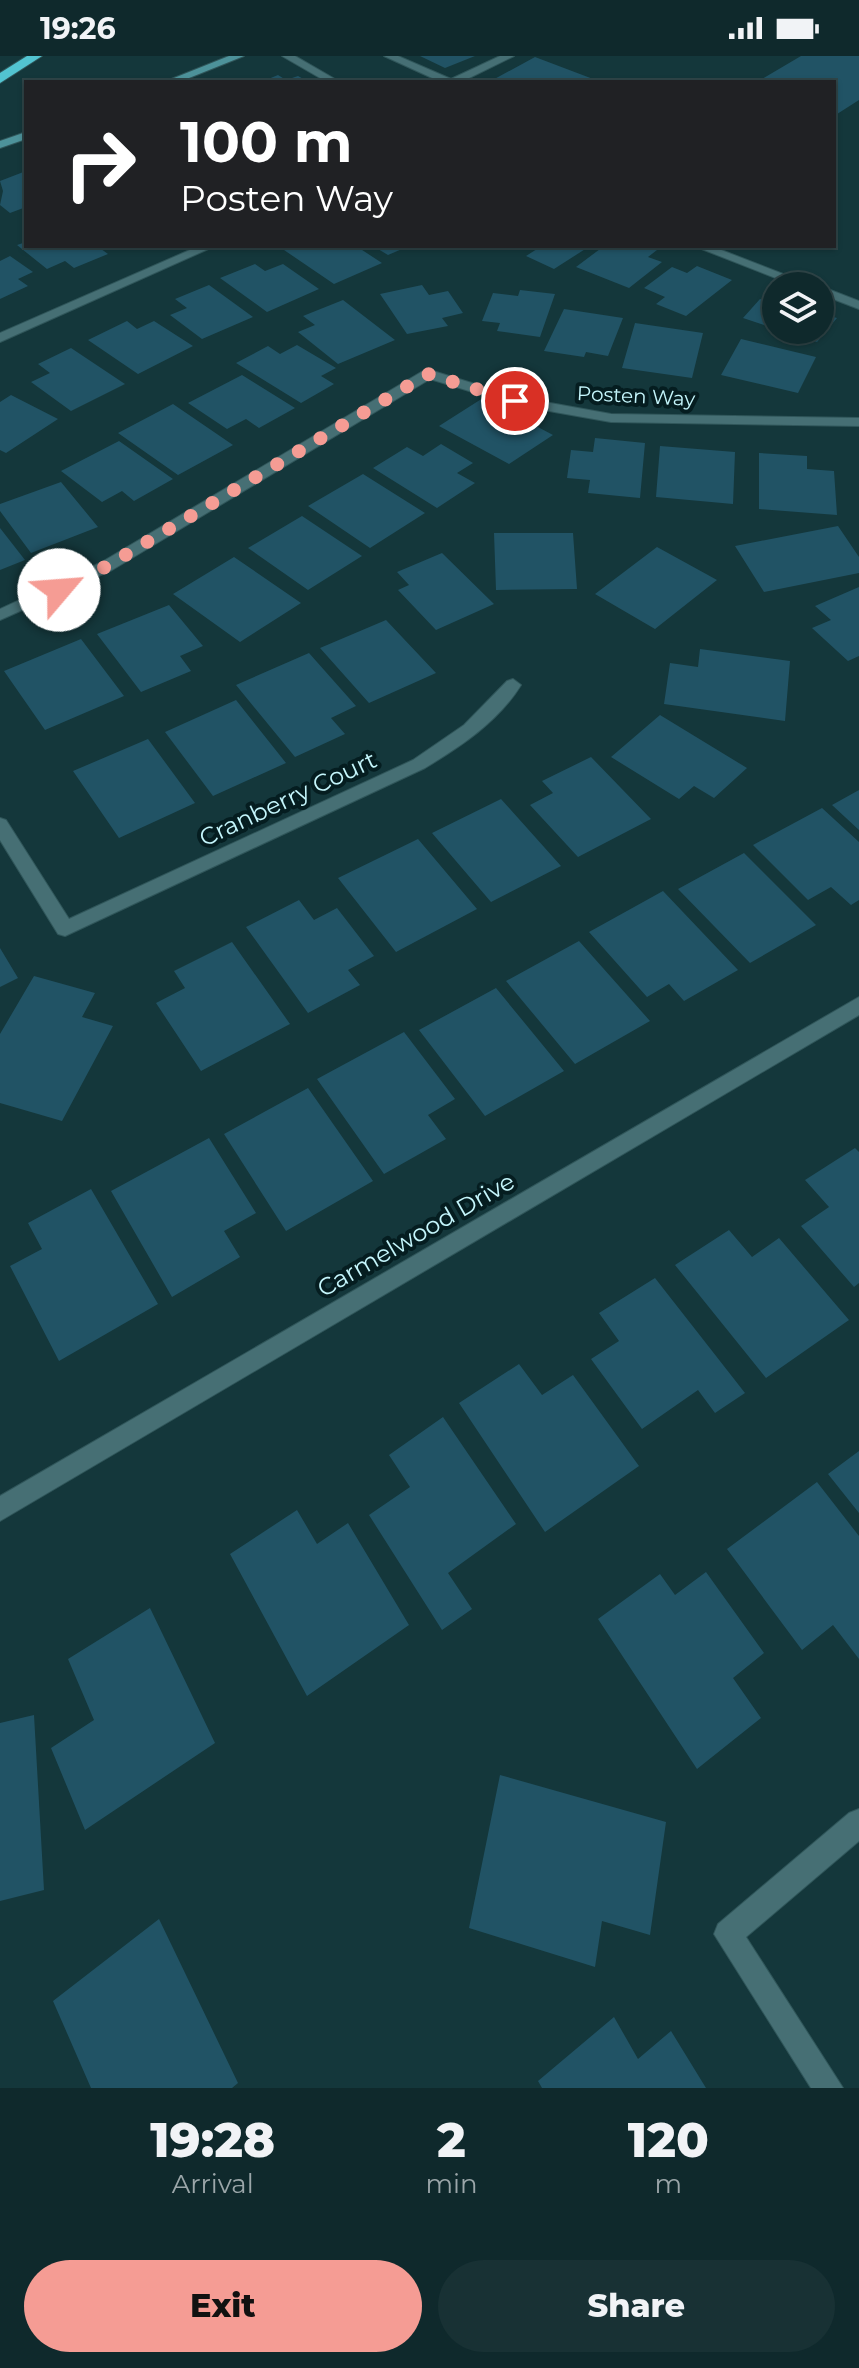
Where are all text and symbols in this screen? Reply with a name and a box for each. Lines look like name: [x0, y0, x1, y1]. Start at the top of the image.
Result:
text: 19:26: [40, 10, 116, 47]
text: 100 m: [180, 108, 353, 176]
icon: right: [48, 112, 152, 216]
text: Posten Way: [180, 176, 393, 220]
map controls: [762, 272, 834, 344]
button: layers: [762, 272, 834, 344]
pin: [481, 367, 549, 435]
icon: arrive: [493, 379, 537, 423]
street label: Posten Way: [576, 381, 696, 411]
position arrow: [17.0, 548, 101.0, 632]
street label: Cranberry Court: [194, 745, 381, 852]
street label: Carmelwood Drive: [312, 1166, 520, 1303]
text: 19:28: [150, 2111, 275, 2169]
text: 2: [437, 2111, 466, 2169]
text: 120: [628, 2111, 709, 2169]
text: Arrival: [172, 2168, 254, 2200]
text: min: [425, 2168, 478, 2200]
text: m: [654, 2168, 682, 2200]
button: Exit: [24, 2260, 422, 2352]
button: Share: [438, 2260, 835, 2352]

